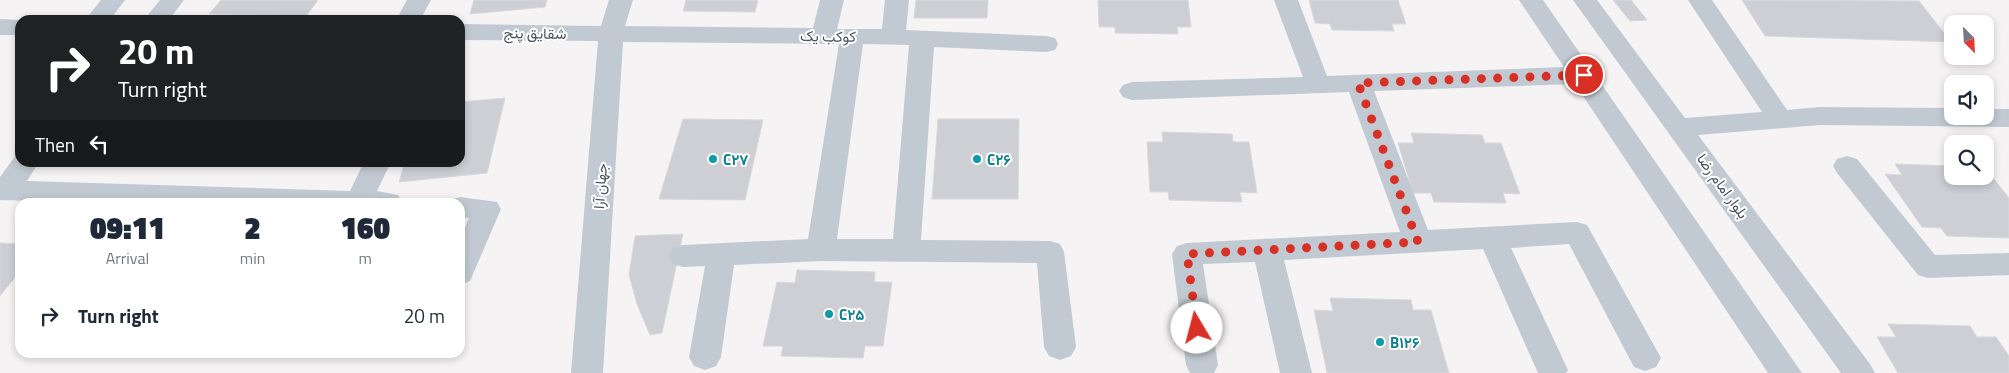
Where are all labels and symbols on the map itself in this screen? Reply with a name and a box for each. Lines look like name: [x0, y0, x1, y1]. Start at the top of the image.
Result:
north arrow: [1944, 15, 1994, 65]
street label: شقایق پنج: [503, 21, 567, 45]
street label: کوکب یک: [800, 24, 857, 48]
pin: [1563, 54, 1605, 96]
place label: C۲۷: [723, 148, 748, 171]
place label: C۲۶: [987, 148, 1011, 171]
street label: بلوار امام رضا: [1691, 149, 1755, 223]
marker: C۲۷: [707, 153, 719, 165]
marker: C۲۶: [971, 153, 983, 165]
street label: جهان آرا: [587, 162, 613, 210]
position arrow: [1170, 301, 1222, 353]
place label: C۲۵: [839, 303, 864, 326]
marker: C۲۵: [823, 308, 835, 320]
place label: B۱۲۶: [1390, 331, 1420, 354]
marker: B۱۲۶: [1374, 336, 1386, 348]

